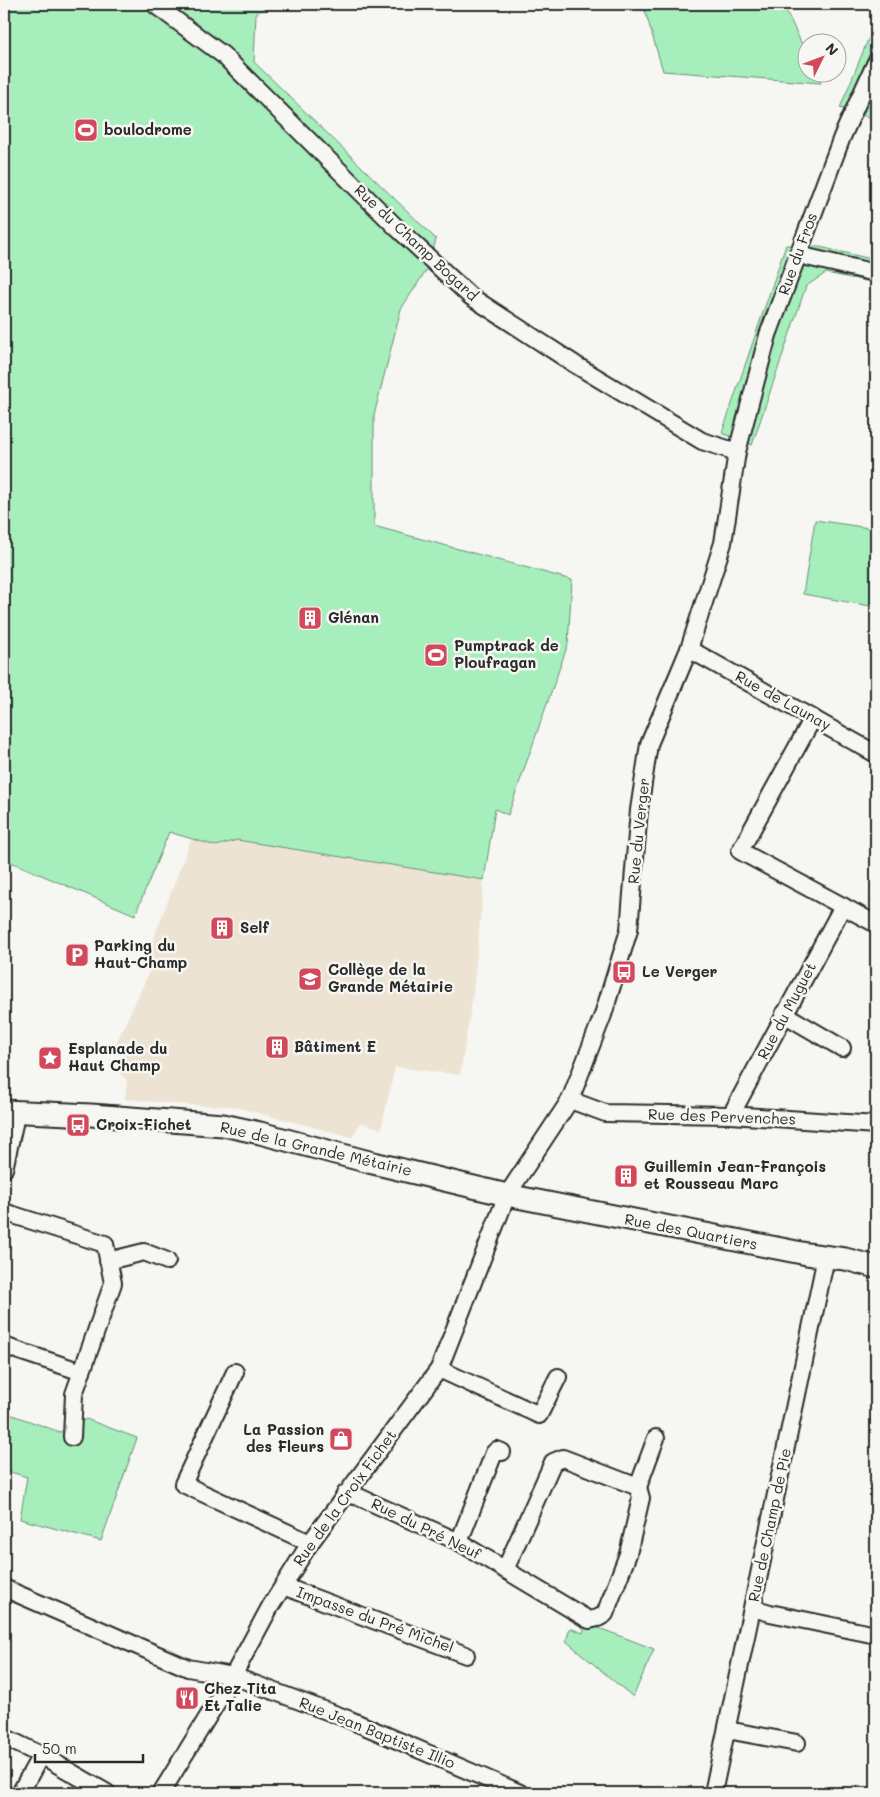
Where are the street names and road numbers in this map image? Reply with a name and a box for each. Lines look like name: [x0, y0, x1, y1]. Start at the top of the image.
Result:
street label: Rue du Champ Bogard: [351, 180, 483, 305]
street label: Rue du Fros: [773, 210, 821, 298]
street label: Rue de Launay: [732, 666, 835, 735]
street label: Rue du Verger: [622, 777, 654, 885]
street label: Rue du Muguet: [752, 958, 820, 1063]
street label: Rue des Pervenches: [648, 1103, 796, 1129]
street label: Rue de la Grande Métairie: [218, 1116, 414, 1180]
street label: Rue des Quartiers: [623, 1208, 759, 1254]
street label: Rue de la Croix Fichet: [288, 1425, 400, 1570]
street label: Rue de Champ de Pie: [743, 1446, 795, 1603]
street label: Rue du Pré Neuf: [368, 1493, 486, 1564]
street label: Impasse du Pré Michel: [294, 1581, 457, 1657]
street label: Rue Jean Baptiste Illio: [296, 1692, 458, 1773]

